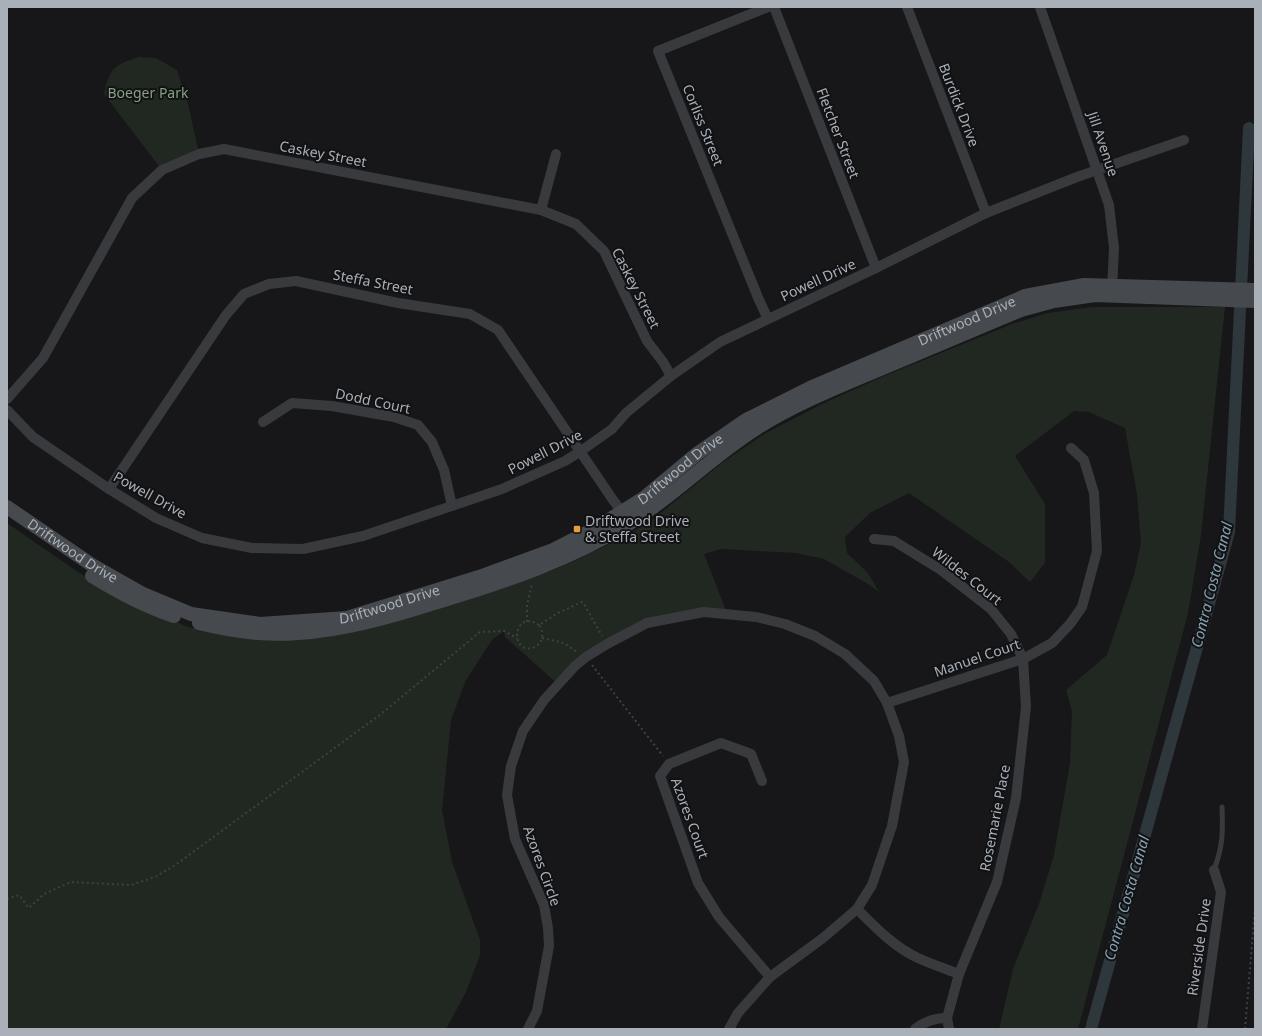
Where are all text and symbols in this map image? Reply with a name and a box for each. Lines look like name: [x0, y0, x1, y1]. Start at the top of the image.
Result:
street label: Burdick Drive: [935, 60, 984, 149]
street label: Corliss Street: [678, 81, 728, 168]
park label: Boeger Park: [108, 83, 189, 102]
street label: Fletcher Street: [812, 85, 864, 181]
street label: Jill Avenue: [1083, 107, 1123, 179]
street label: Caskey Street: [278, 136, 368, 171]
street label: Caskey Street: [608, 244, 665, 331]
street label: Powell Drive: [777, 254, 859, 305]
street label: Steffa Street: [332, 264, 415, 299]
street label: Driftwood Drive: [915, 291, 1018, 350]
street label: Dodd Court: [334, 383, 412, 418]
street label: Powell Drive: [504, 425, 585, 478]
street label: Driftwood Drive: [634, 429, 727, 509]
street label: Powell Drive: [110, 467, 190, 523]
place label: Driftwood Drive & Steffa Street: [585, 511, 689, 546]
street label: Driftwood Drive: [24, 514, 122, 587]
water label: Contra Costa Canal: [1186, 519, 1237, 650]
marker: Driftwood Drive & Steffa Street: [572, 524, 582, 534]
street label: Wildes Court: [928, 542, 1006, 609]
street label: Driftwood Drive: [339, 580, 442, 628]
street label: Manuel Court: [931, 634, 1022, 681]
street label: Rosemarie Place: [975, 763, 1014, 873]
street label: Azores Court: [667, 775, 714, 861]
street label: Azores Circle: [519, 823, 566, 909]
water label: Contra Costa Canal: [1099, 832, 1154, 962]
street label: Riverside Drive: [1182, 897, 1215, 997]

